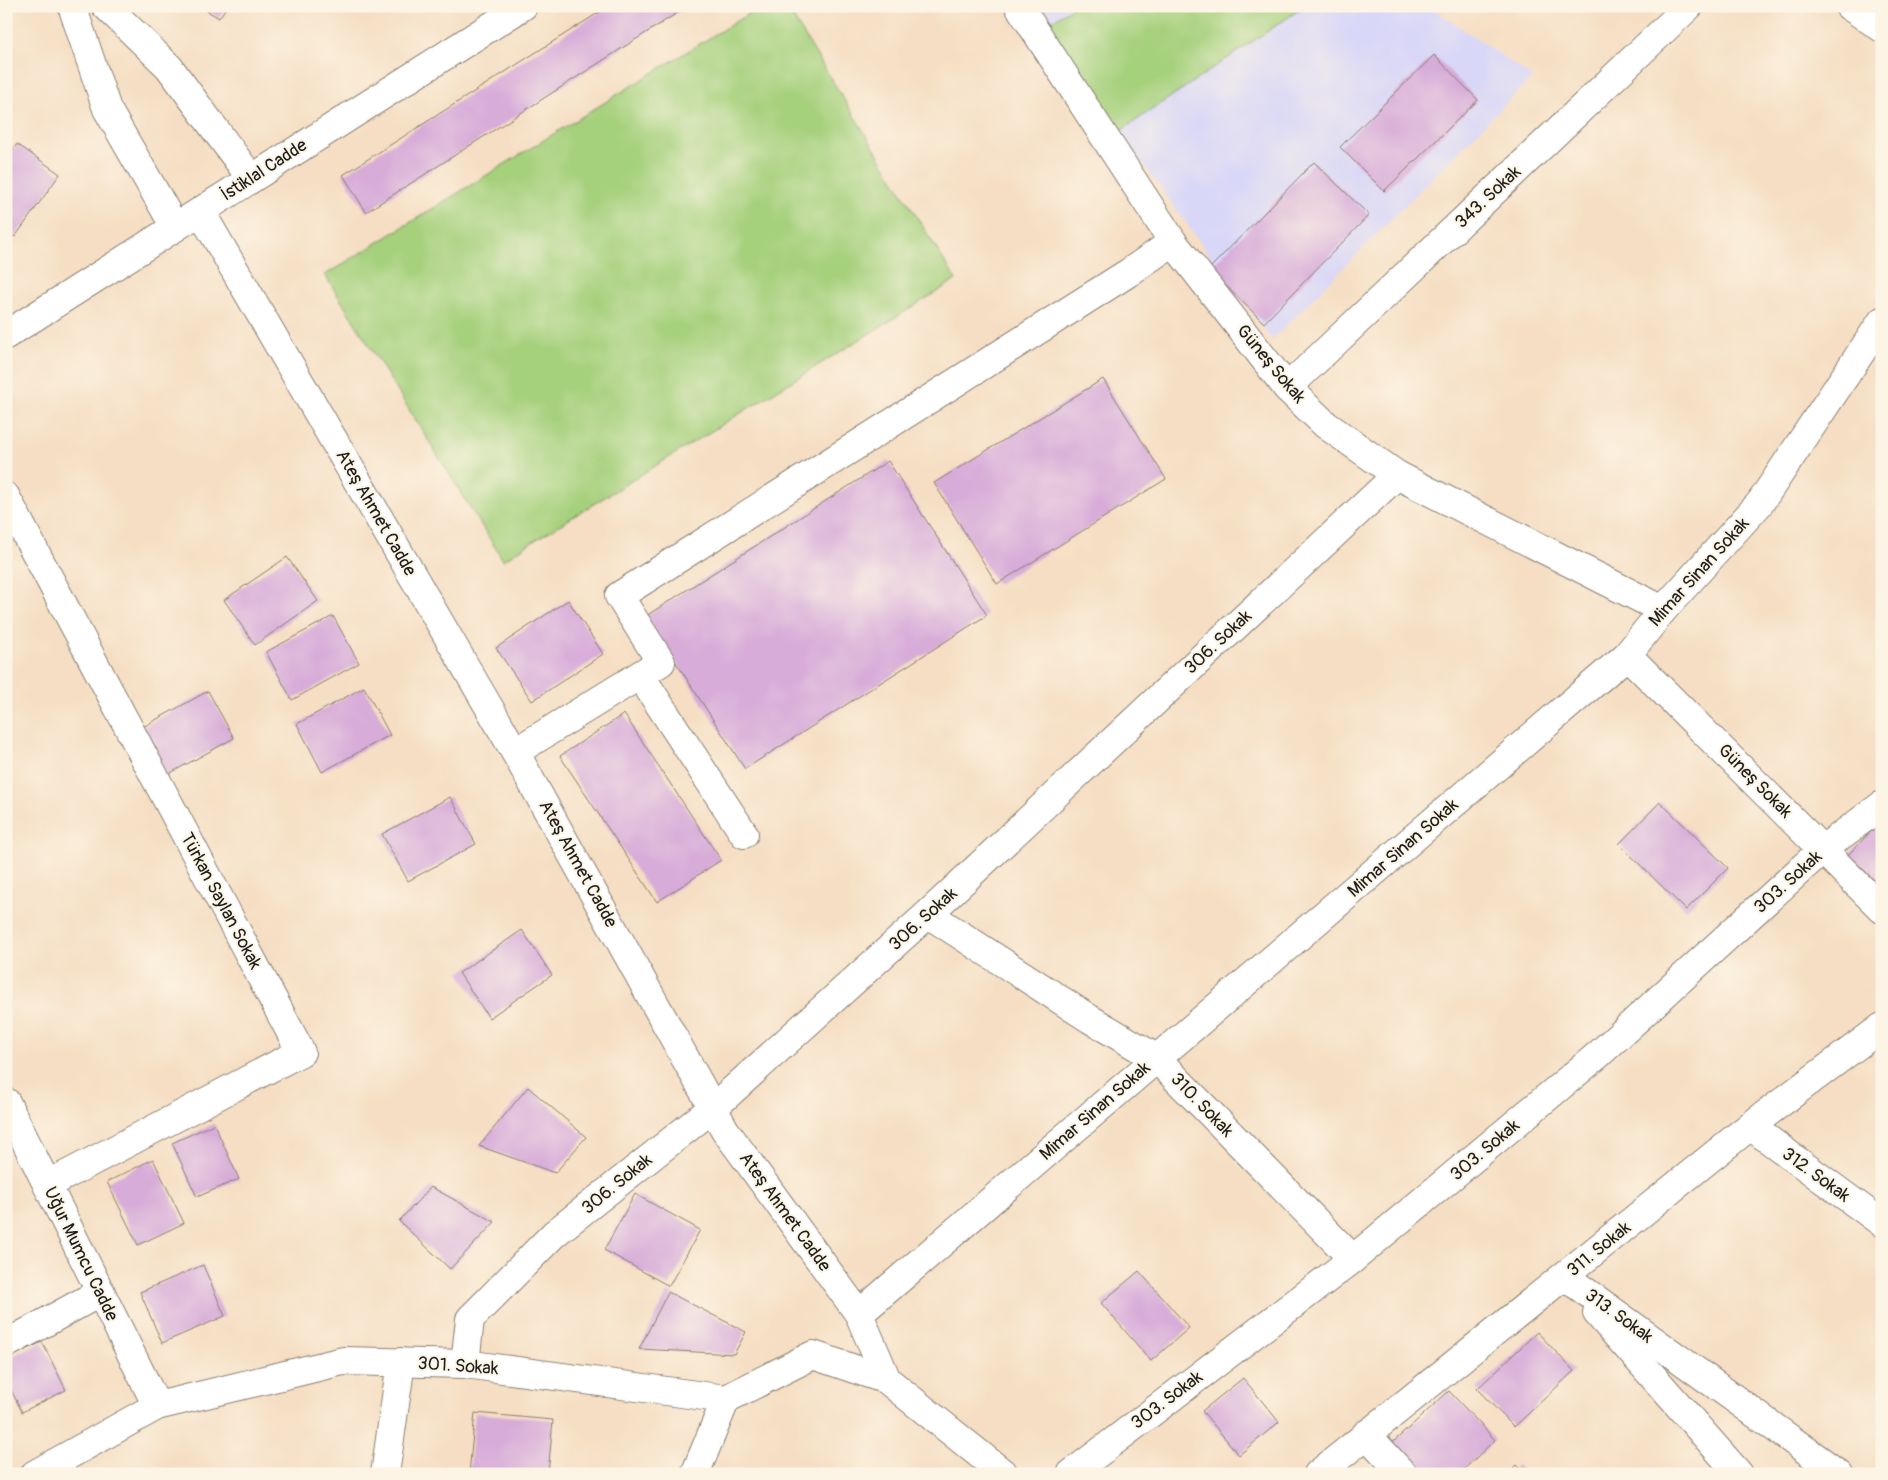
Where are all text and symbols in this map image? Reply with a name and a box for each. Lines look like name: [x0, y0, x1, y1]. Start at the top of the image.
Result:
street label: İstiklal Cadde: [217, 134, 311, 206]
street label: 343. Sokak: [1450, 160, 1526, 233]
street label: Güneş Sokak: [1231, 320, 1311, 408]
street label: Ateş Ahmet Cadde: [331, 446, 422, 580]
street label: Mimar Sinan Sokak: [1644, 512, 1755, 632]
street label: 306. Sokak: [1179, 605, 1257, 679]
street label: Güneş Sokak: [1713, 739, 1797, 823]
street label: Mimar Sinan Sokak: [1343, 793, 1464, 902]
street label: Ateş Ahmet Cadde: [533, 796, 623, 932]
street label: Türkan Saylan Sokak: [175, 829, 267, 974]
street label: 303. Sokak: [1749, 845, 1827, 919]
street label: 306. Sokak: [884, 882, 962, 956]
street label: Mimar Sinan Sokak: [1035, 1056, 1156, 1165]
street label: 310. Sokak: [1166, 1068, 1239, 1142]
street label: 303. Sokak: [1446, 1114, 1525, 1186]
street label: 312. Sokak: [1777, 1143, 1855, 1208]
street label: 306. Sokak: [577, 1148, 657, 1219]
street label: Ateş Ahmet Cadde: [734, 1148, 836, 1276]
street label: Uğur Mumcu Cadde: [39, 1183, 123, 1325]
street label: 311. Sokak: [1562, 1216, 1636, 1282]
street label: 313. Sokak: [1580, 1284, 1658, 1349]
street label: 301. Sokak: [417, 1352, 500, 1380]
street label: 303. Sokak: [1127, 1365, 1208, 1434]

